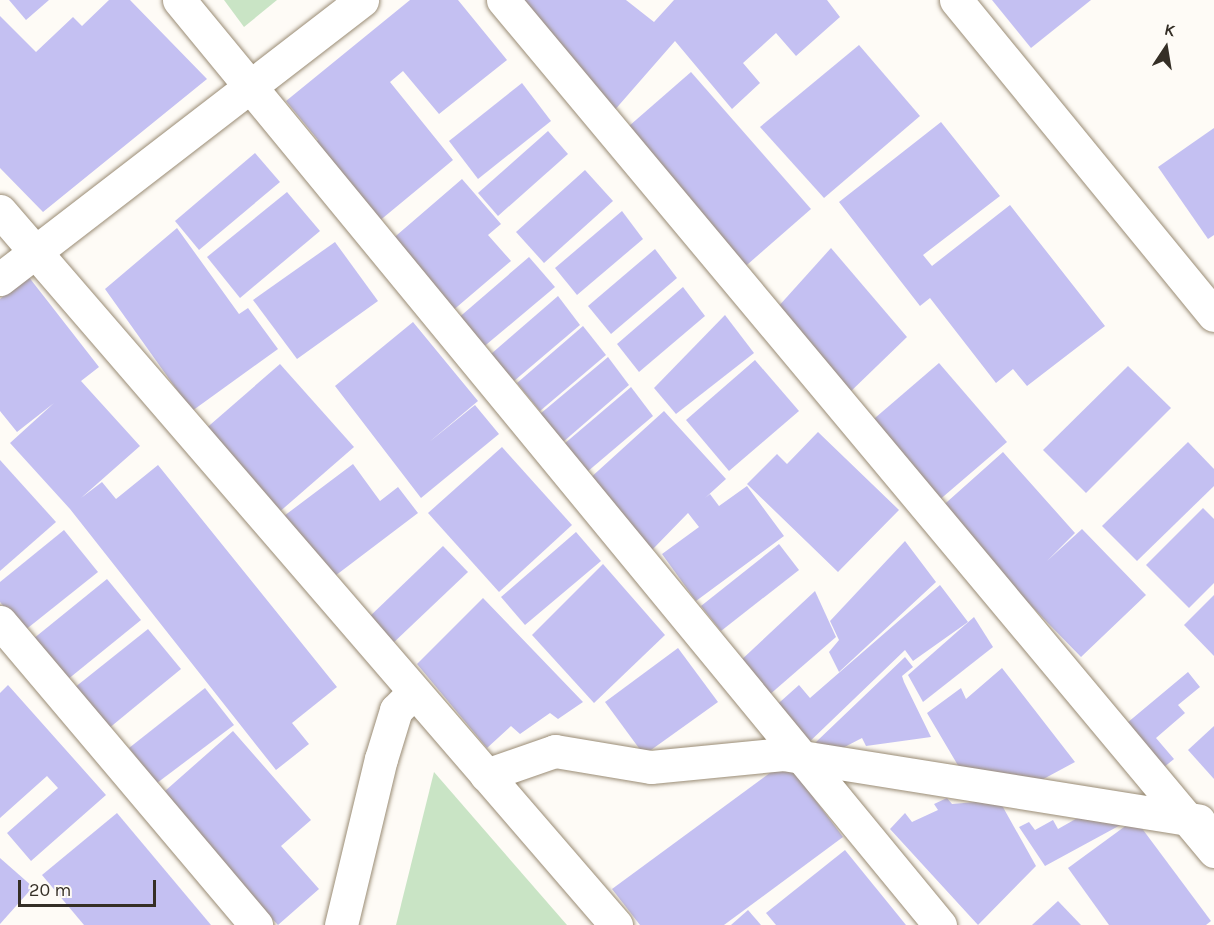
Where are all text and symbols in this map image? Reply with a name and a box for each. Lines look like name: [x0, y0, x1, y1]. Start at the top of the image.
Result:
north arrow: [1136, 18, 1196, 78]
text: K: [1163, 20, 1177, 40]
scale bar: [21, 868, 159, 906]
text: 20 m: [29, 879, 71, 901]

